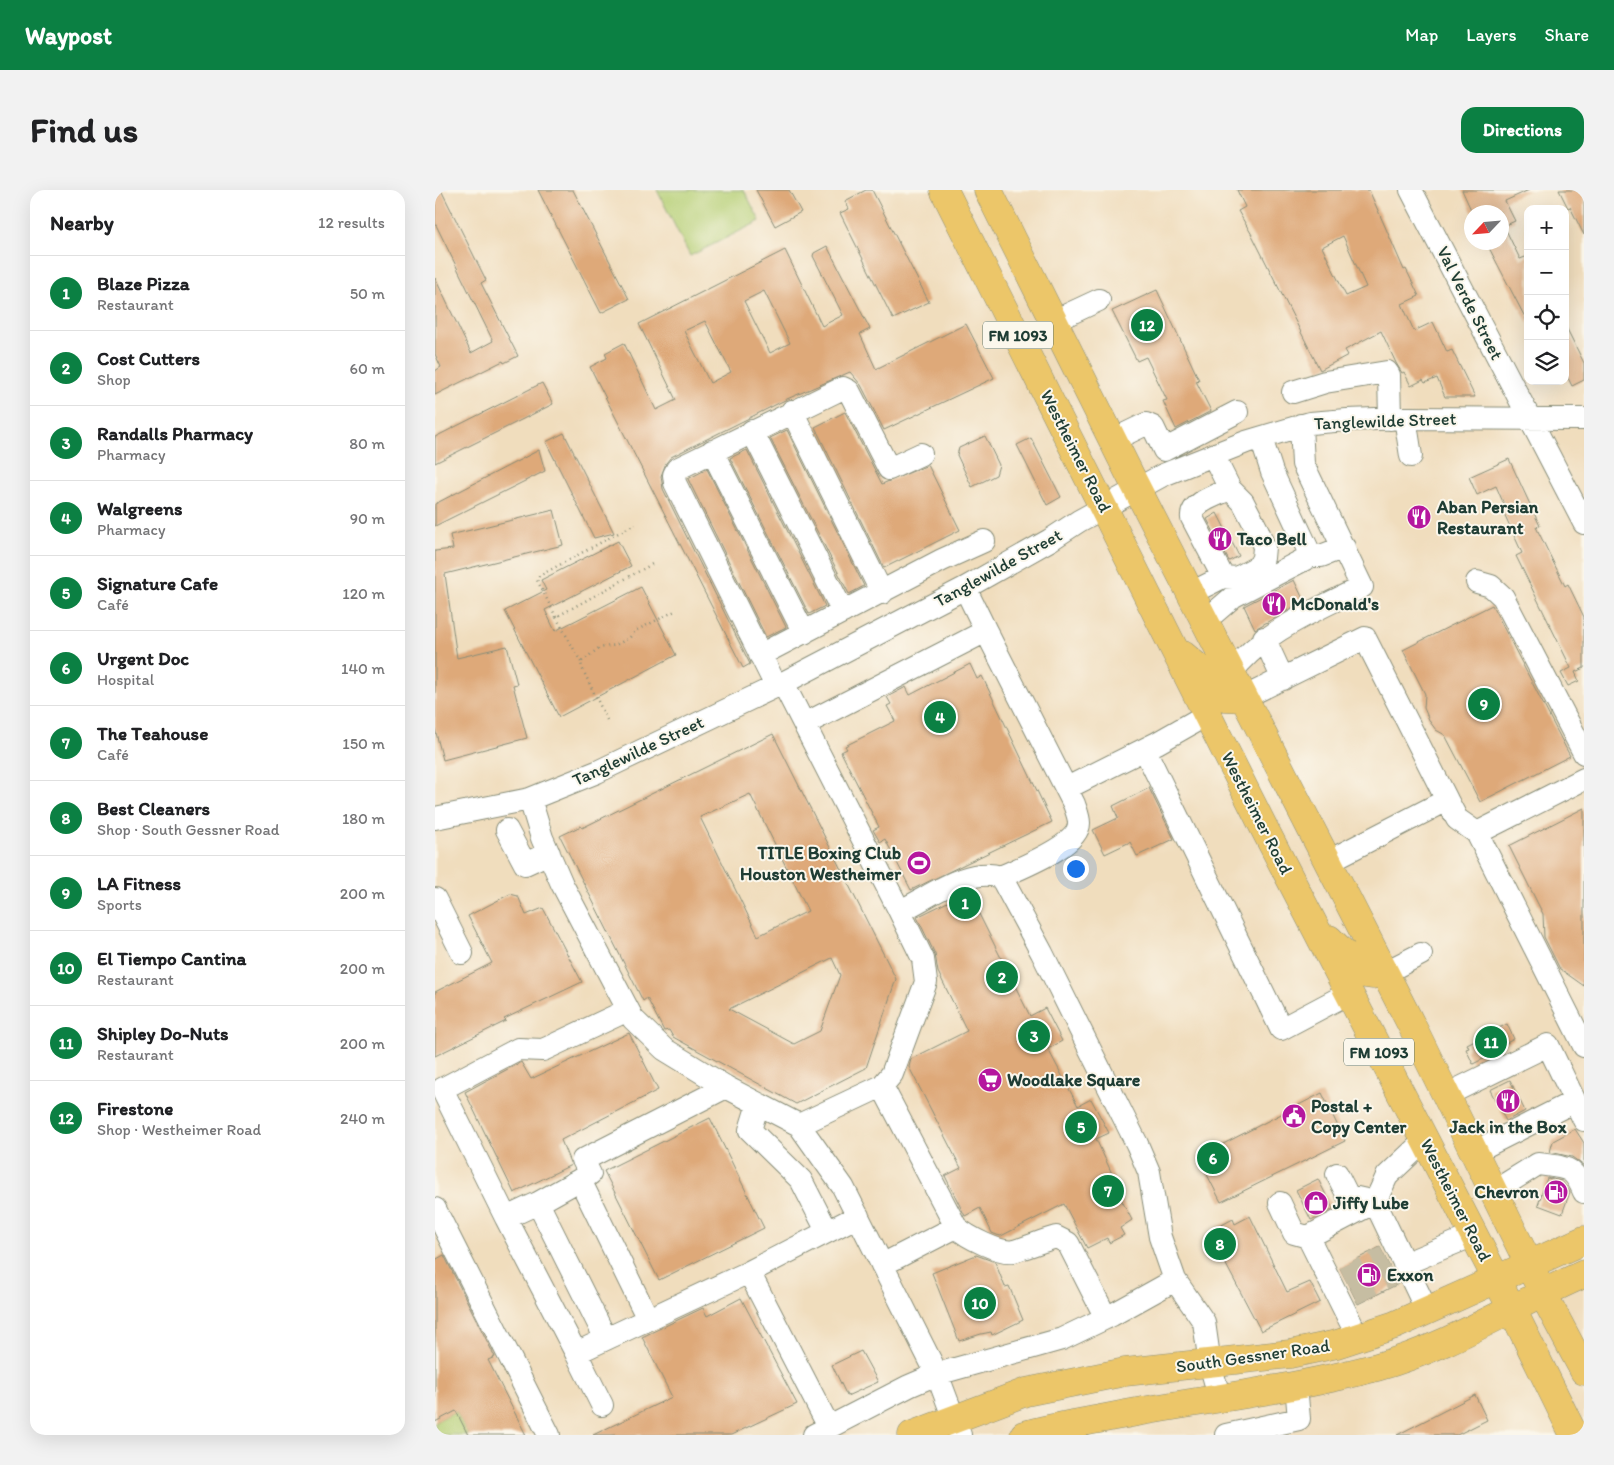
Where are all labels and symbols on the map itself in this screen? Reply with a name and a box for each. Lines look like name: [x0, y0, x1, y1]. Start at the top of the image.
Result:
north arrow: [1464, 205, 1509, 250]
street label: Val Verde Street: [1432, 243, 1508, 364]
pin: 12: [1131, 306, 1163, 344]
road number: FM 1093: [983, 322, 1053, 348]
street label: Westheimer Road: [1036, 386, 1116, 516]
street label: Tanglewilde Street: [1313, 408, 1457, 434]
place label: Aban Persian Restaurant: [1436, 496, 1539, 539]
restaurant icon: Aban Persian Restaurant: [1406, 504, 1432, 530]
street label: Tanglewilde Street: [930, 524, 1066, 612]
restaurant icon: Taco Bell: [1207, 526, 1233, 552]
place label: Taco Bell: [1236, 528, 1307, 550]
restaurant icon: McDonald's: [1261, 591, 1287, 617]
place label: McDonald's: [1291, 593, 1379, 615]
pin: 9: [1468, 685, 1500, 723]
pin: 4: [924, 698, 956, 736]
street label: Tanglewilde Street: [569, 711, 708, 791]
street label: Westheimer Road: [1217, 748, 1297, 878]
place label: TITLE Boxing Club Houston Westheimer: [740, 842, 902, 885]
sports icon: TITLE Boxing Club Houston Westheimer: [906, 850, 932, 876]
your location: [1063, 856, 1089, 882]
pin: 1: [949, 884, 981, 922]
pin: 2: [986, 958, 1018, 996]
pin: 3: [1018, 1017, 1050, 1055]
pin: 11: [1475, 1023, 1507, 1061]
road number: FM 1093: [1344, 1039, 1414, 1066]
supermarket icon: Woodlake Square: [977, 1067, 1003, 1093]
place label: Woodlake Square: [1007, 1069, 1141, 1091]
restaurant icon: Jack in the Box: [1495, 1088, 1521, 1114]
place label: Postal + Copy Center: [1311, 1095, 1408, 1138]
public building icon: Postal + Copy Center: [1281, 1103, 1307, 1129]
pin: 5: [1065, 1108, 1097, 1146]
place label: Jack in the Box: [1449, 1116, 1567, 1138]
street label: Westheimer Road: [1416, 1135, 1496, 1265]
pin: 6: [1197, 1139, 1229, 1177]
pin: 7: [1092, 1172, 1124, 1210]
fuel station icon: Chevron: [1543, 1179, 1569, 1205]
place label: Chevron: [1474, 1181, 1540, 1203]
shop icon: Jiffy Lube: [1303, 1190, 1329, 1216]
place label: Jiffy Lube: [1332, 1192, 1409, 1214]
pin: 8: [1204, 1225, 1236, 1263]
fuel station icon: Exxon: [1356, 1262, 1382, 1288]
place label: Exxon: [1387, 1264, 1434, 1286]
pin: 10: [964, 1284, 996, 1322]
street label: South Gessner Road: [1175, 1334, 1331, 1378]

